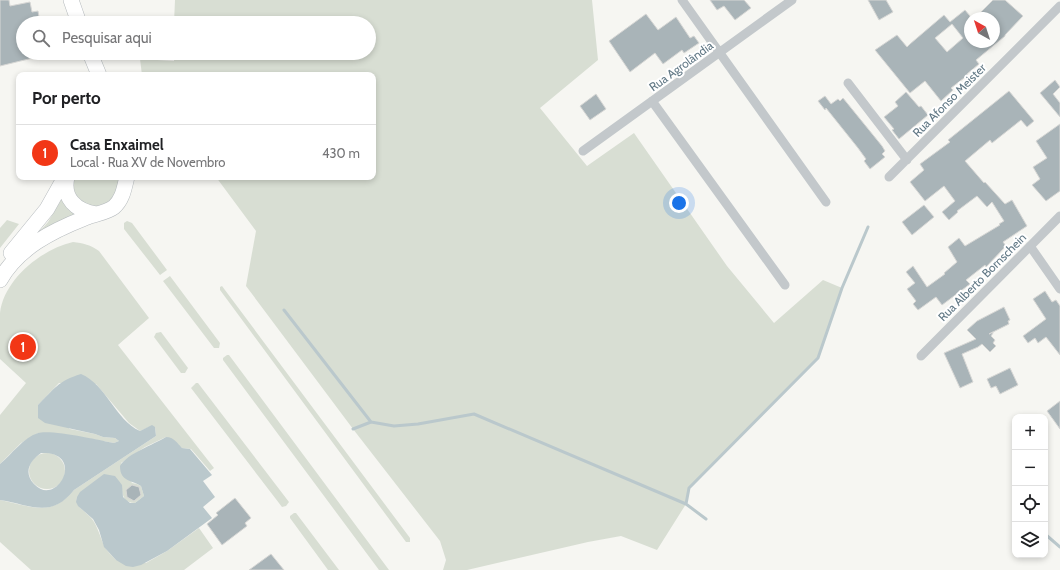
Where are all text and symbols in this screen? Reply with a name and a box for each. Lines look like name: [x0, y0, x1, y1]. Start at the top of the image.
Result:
north arrow: [964, 12, 1000, 48]
search box: [16, 16, 376, 60]
icon: search: [30, 27, 52, 49]
text: Pesquisar aqui: [62, 29, 152, 47]
street label: Rua Agrolândia: [646, 38, 716, 94]
street label: Rua Afonso Meister: [909, 60, 989, 140]
text: Por perto: [32, 88, 101, 108]
text: Casa Enxaimel: [70, 136, 164, 154]
text: 1: [43, 145, 47, 161]
text: 430 m: [322, 145, 360, 161]
text: Local · Rua XV de Novembro: [70, 154, 225, 170]
your location: [669, 193, 689, 213]
street label: Rua Alberto Bornschein: [935, 230, 1029, 324]
pin: 1: [10, 332, 36, 362]
map controls: [1012, 414, 1048, 558]
button: +: [1012, 414, 1048, 450]
button: −: [1012, 450, 1048, 486]
button: locate: [1012, 486, 1048, 522]
button: layers: [1012, 522, 1048, 558]

